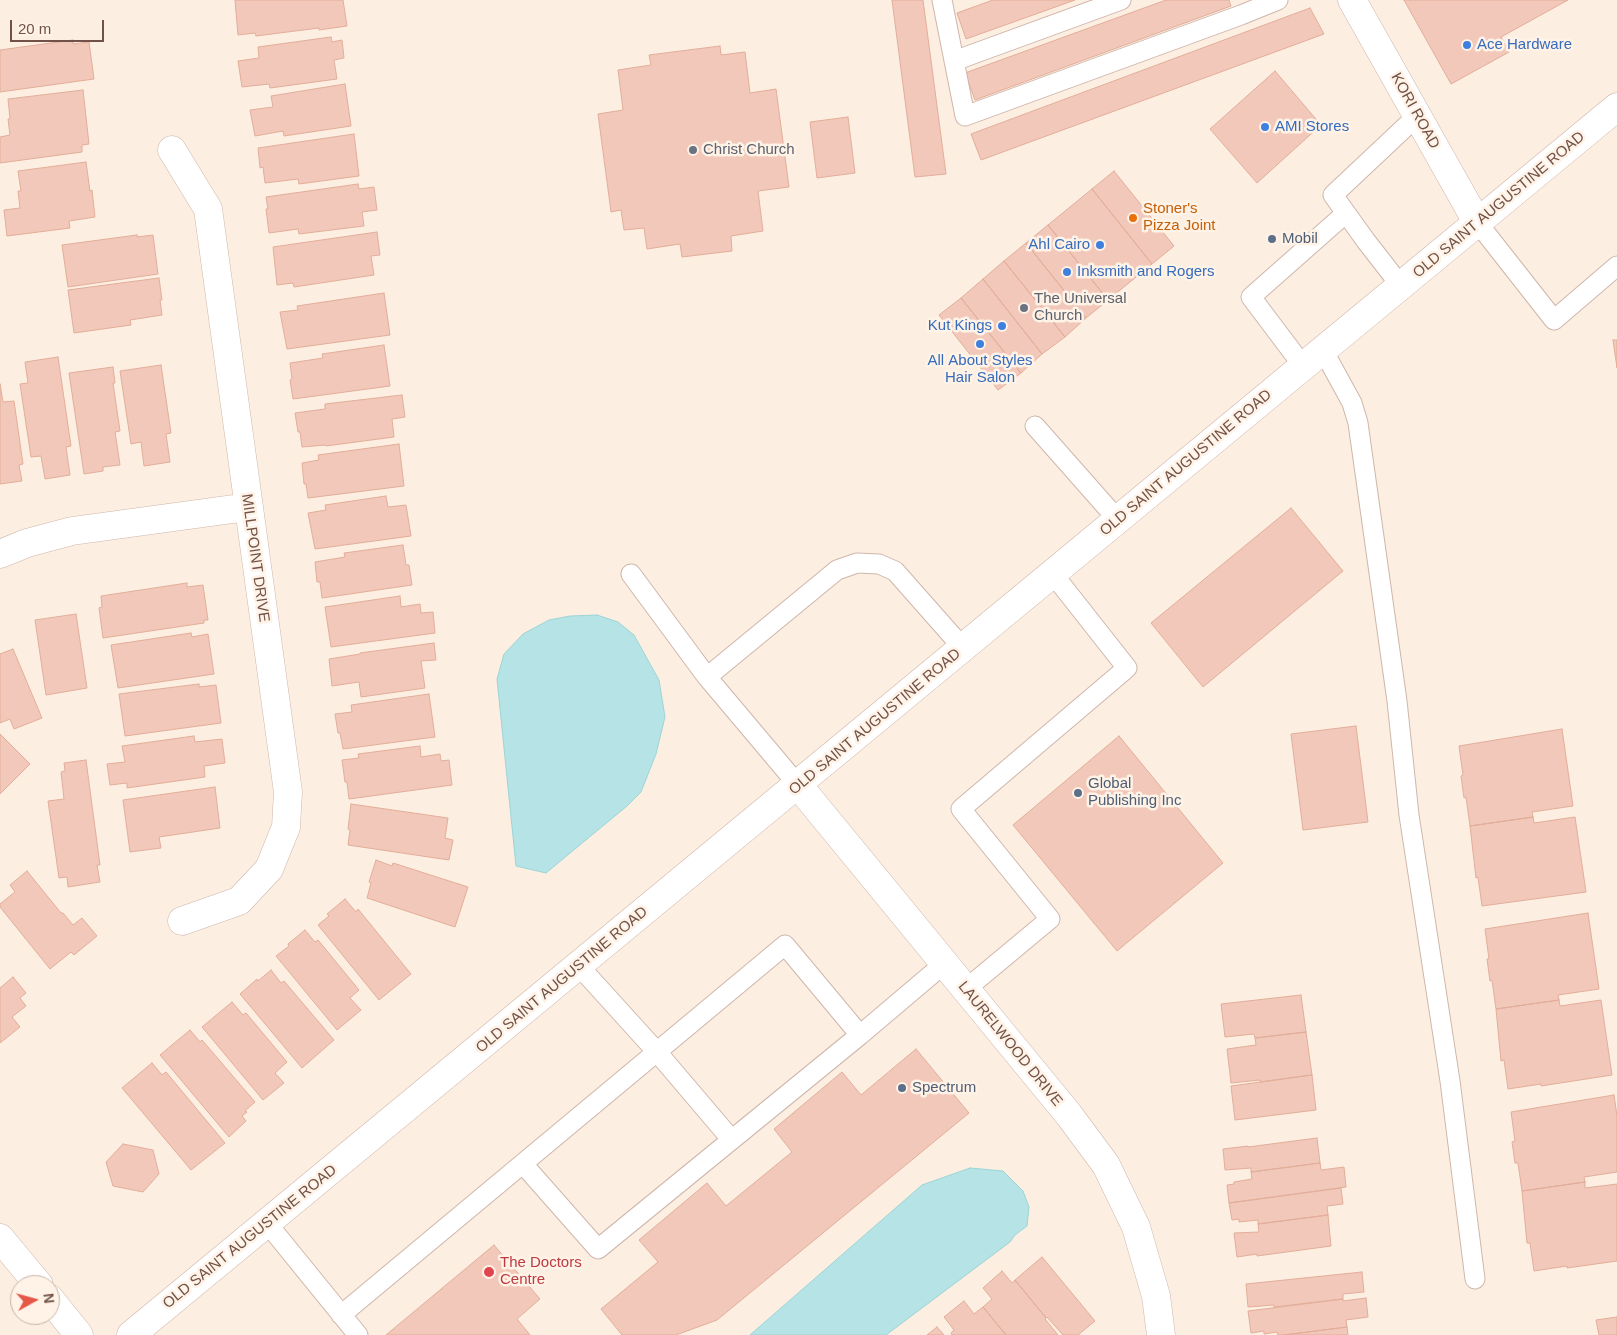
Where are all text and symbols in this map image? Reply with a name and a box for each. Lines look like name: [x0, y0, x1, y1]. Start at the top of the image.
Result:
scale bar: [12, 10, 106, 42]
text: 20 m: [18, 20, 51, 37]
place label: Ace Hardware: [1477, 36, 1572, 54]
marker: Ace Hardware: [1461, 39, 1473, 51]
street label: KORI ROAD: [1387, 70, 1443, 152]
place label: AMI Stores: [1275, 118, 1349, 136]
marker: AMI Stores: [1259, 121, 1271, 133]
street label: OLD SAINT AUGUSTINE ROAD: [1410, 128, 1588, 282]
place label: Christ Church: [703, 141, 795, 159]
marker: Christ Church: [687, 144, 699, 156]
place label: Stoner's Pizza Joint: [1143, 200, 1216, 235]
marker: Stoner's Pizza Joint: [1127, 212, 1139, 224]
place label: Mobil: [1282, 230, 1318, 248]
marker: Mobil: [1266, 233, 1278, 245]
place label: Ahl Cairo: [1028, 236, 1090, 254]
marker: Ahl Cairo: [1094, 239, 1106, 251]
place label: Inksmith and Rogers: [1077, 263, 1215, 281]
marker: Inksmith and Rogers: [1061, 266, 1073, 278]
place label: The Universal Church: [1034, 290, 1127, 325]
marker: The Universal Church: [1018, 302, 1030, 314]
place label: Kut Kings: [928, 317, 992, 335]
marker: Kut Kings: [996, 320, 1008, 332]
marker: All About Styles Hair Salon: [974, 338, 986, 350]
place label: All About Styles Hair Salon: [927, 352, 1033, 387]
street label: OLD SAINT AUGUSTINE ROAD: [1097, 386, 1275, 540]
street label: MILLPOINT DRIVE: [237, 493, 273, 623]
street label: OLD SAINT AUGUSTINE ROAD: [786, 645, 964, 799]
place label: Global Publishing Inc: [1088, 775, 1181, 810]
marker: Global Publishing Inc: [1072, 787, 1084, 799]
street label: OLD SAINT AUGUSTINE ROAD: [473, 903, 651, 1057]
street label: LAURELWOOD DRIVE: [954, 978, 1066, 1110]
place label: Spectrum: [912, 1079, 976, 1097]
marker: Spectrum: [896, 1082, 908, 1094]
street label: OLD SAINT AUGUSTINE ROAD: [159, 1161, 341, 1313]
place label: The Doctors Centre: [500, 1254, 582, 1289]
marker: The Doctors Centre: [482, 1265, 496, 1279]
north arrow: [10, 1275, 60, 1325]
text: N: [40, 1292, 57, 1304]

